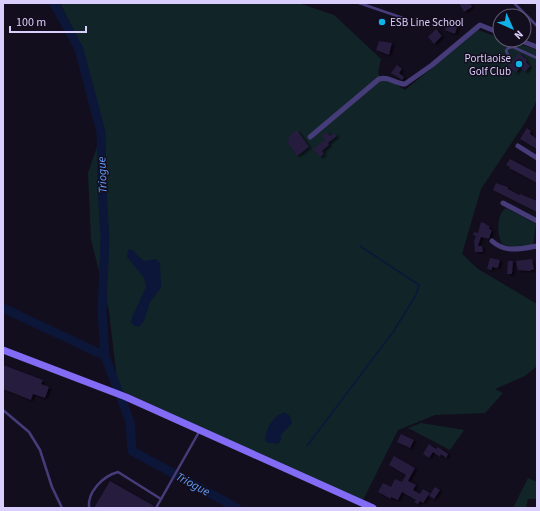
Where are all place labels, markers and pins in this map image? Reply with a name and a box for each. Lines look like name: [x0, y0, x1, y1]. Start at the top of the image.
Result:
place label: ESB Line School: [390, 15, 464, 30]
marker: ESB Line School: [377, 17, 387, 27]
place label: Portlaoise Golf Club: [464, 51, 512, 79]
marker: Portlaoise Golf Club: [514, 59, 524, 69]

